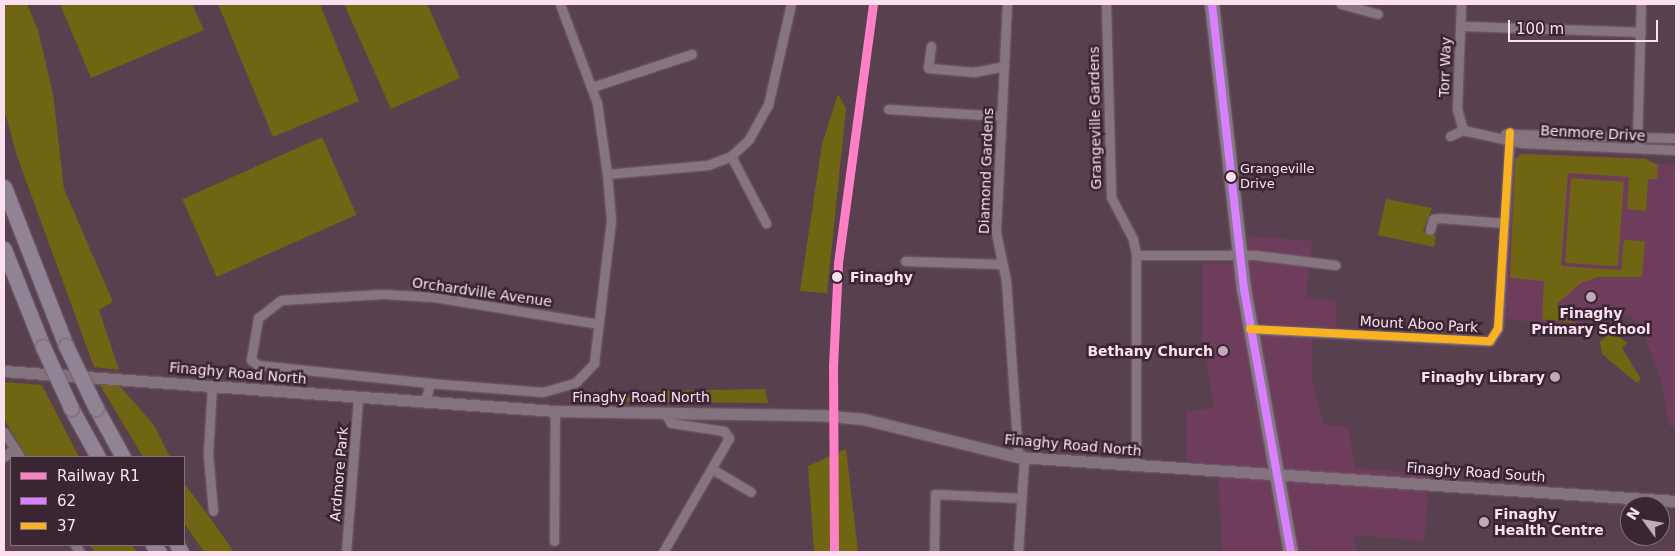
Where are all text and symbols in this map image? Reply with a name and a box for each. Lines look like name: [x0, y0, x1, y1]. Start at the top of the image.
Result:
scale bar: [1510, 10, 1660, 42]
text: 100 m: [1516, 20, 1564, 38]
street label: Torr Way: [1436, 37, 1454, 97]
street label: Grangeville Gardens: [1085, 46, 1105, 190]
street label: Diamond Gardens: [975, 108, 997, 234]
street label: Benmore Drive: [1540, 122, 1646, 144]
place label: Grangeville Drive: [1240, 162, 1314, 193]
marker: Grangeville Drive: [1226, 172, 1236, 182]
marker: Finaghy: [828, 268, 846, 286]
place label: Finaghy: [850, 269, 913, 285]
street label: Orchardville Avenue: [411, 274, 553, 310]
marker: Finaghy Primary School: [1585, 291, 1597, 303]
place label: Finaghy Primary School: [1531, 305, 1651, 338]
street label: Mount Aboo Park: [1359, 313, 1479, 335]
place label: Bethany Church: [1087, 343, 1213, 359]
marker: Bethany Church: [1217, 345, 1229, 357]
street label: Finaghy Road North: [169, 359, 307, 387]
place label: Finaghy Library: [1421, 369, 1545, 385]
marker: Finaghy Library: [1549, 371, 1561, 383]
street label: Finaghy Road North: [572, 389, 710, 405]
street label: Ardmore Park: [326, 426, 352, 522]
street label: Finaghy Road North: [1004, 431, 1142, 459]
legend: [10, 456, 185, 546]
street label: Finaghy Road South: [1406, 459, 1546, 485]
text: Railway R1: [57, 467, 140, 485]
text: 62: [57, 492, 76, 510]
north arrow: [1620, 496, 1670, 546]
text: N: [1623, 504, 1643, 523]
place label: Finaghy Health Centre: [1494, 506, 1604, 538]
marker: Finaghy Health Centre: [1478, 516, 1490, 528]
text: 37: [57, 517, 76, 535]

